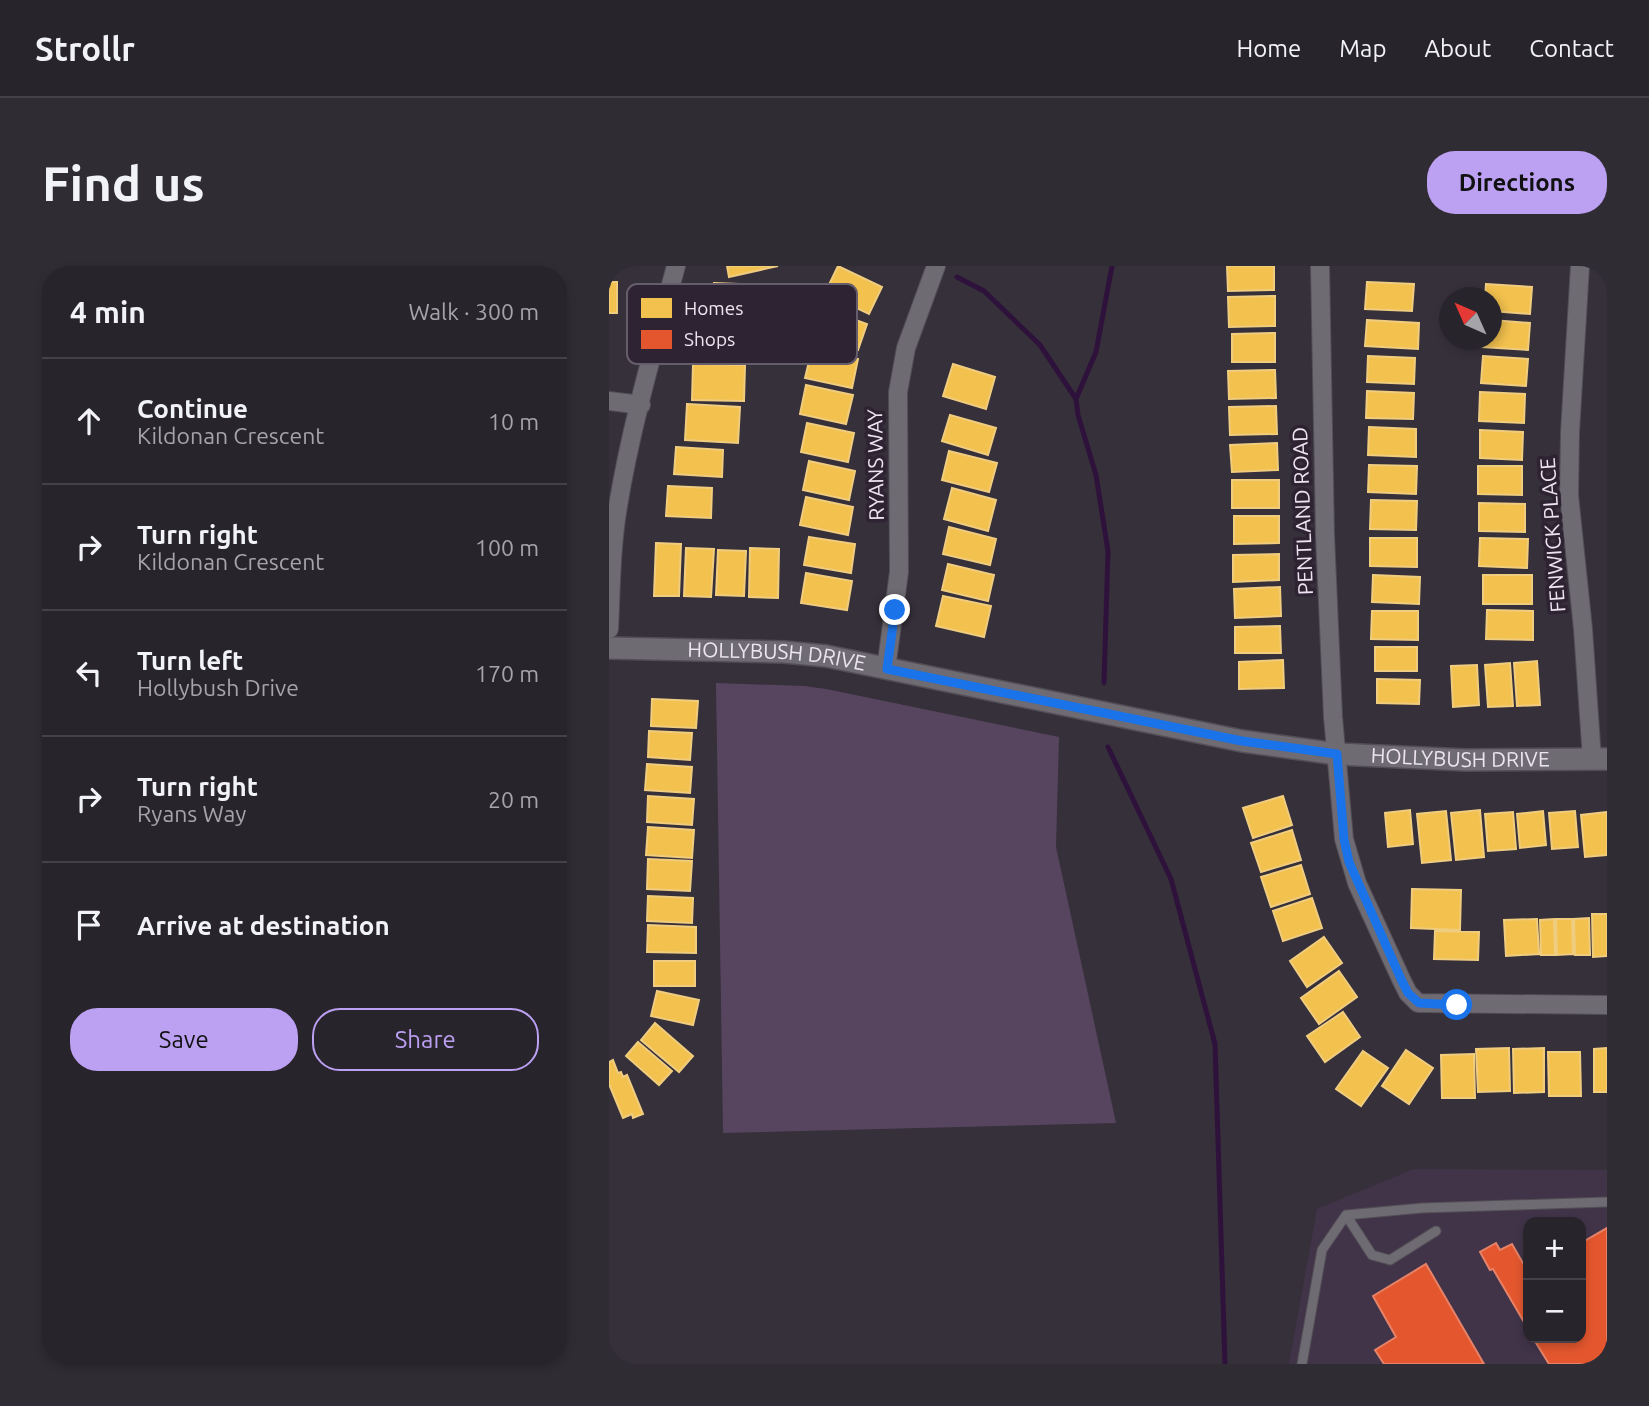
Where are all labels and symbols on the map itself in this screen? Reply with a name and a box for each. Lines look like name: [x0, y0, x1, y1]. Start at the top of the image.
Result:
legend: [627, 284, 857, 364]
north arrow: [1439, 287, 1502, 350]
text: Homes: [684, 297, 744, 319]
text: Shops: [684, 328, 735, 350]
street label: RYANS WAY: [862, 409, 888, 521]
street label: PENTLAND ROAD: [1287, 427, 1317, 596]
street label: FENWICK PLACE: [1535, 457, 1569, 613]
route end: [879, 594, 910, 625]
street label: HOLLYBUSH DRIVE: [687, 637, 868, 675]
street label: HOLLYBUSH DRIVE: [1370, 743, 1550, 771]
route start: [1441, 989, 1472, 1020]

